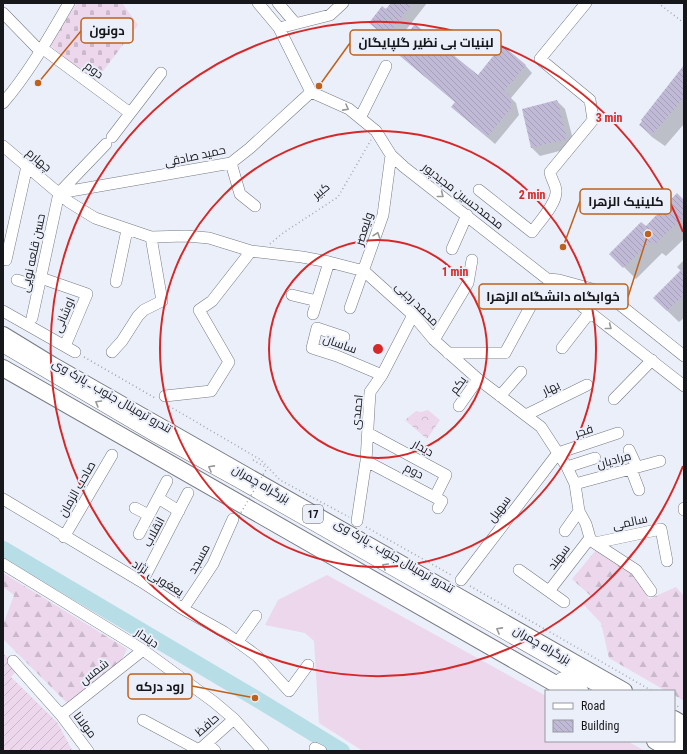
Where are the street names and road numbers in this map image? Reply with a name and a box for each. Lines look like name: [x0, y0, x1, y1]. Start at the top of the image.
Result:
street label: دوم: [81, 58, 106, 82]
street label: حمید صادقی: [163, 143, 227, 169]
street label: چهارم: [22, 145, 55, 176]
street label: محمدحسین مجیدپور: [418, 159, 506, 234]
street label: کبیر: [309, 180, 332, 203]
street label: ولیعصر: [352, 210, 376, 248]
street label: حسن قلعه نویی: [18, 212, 48, 294]
street label: محمد رجبی: [392, 279, 442, 329]
street label: اوشانی: [50, 295, 78, 335]
street label: ساسان: [321, 331, 359, 357]
street label: تندرو ترمینال جنوب ـ پارک وی: [49, 356, 175, 438]
street label: یکم: [447, 373, 471, 397]
street label: بهار: [539, 378, 562, 399]
street label: احمدی: [348, 394, 366, 430]
street label: فجر: [572, 422, 595, 441]
street label: دیدار: [409, 436, 436, 460]
street label: مرادیان: [595, 449, 633, 471]
street label: صاحب الزمان: [55, 459, 99, 519]
street label: دوم: [402, 460, 426, 483]
street label: بزرگراه چمران: [229, 462, 292, 508]
street label: سهیل: [484, 493, 514, 525]
road number: 17: [303, 505, 323, 523]
street label: سالمی: [611, 511, 649, 533]
street label: انقلاب: [140, 515, 168, 549]
street label: تندرو ترمینال جنوب ـ پارک وی: [331, 516, 457, 598]
street label: مسجد: [185, 542, 213, 576]
street label: سهند: [545, 542, 573, 572]
street label: یعغوبی نژاد: [130, 557, 187, 600]
street label: بزرگراه چمران: [510, 623, 573, 669]
street label: دیندار: [132, 625, 162, 651]
street label: شمس: [77, 656, 111, 688]
street label: مولانا: [71, 709, 99, 741]
street label: حافظ: [192, 711, 222, 739]

